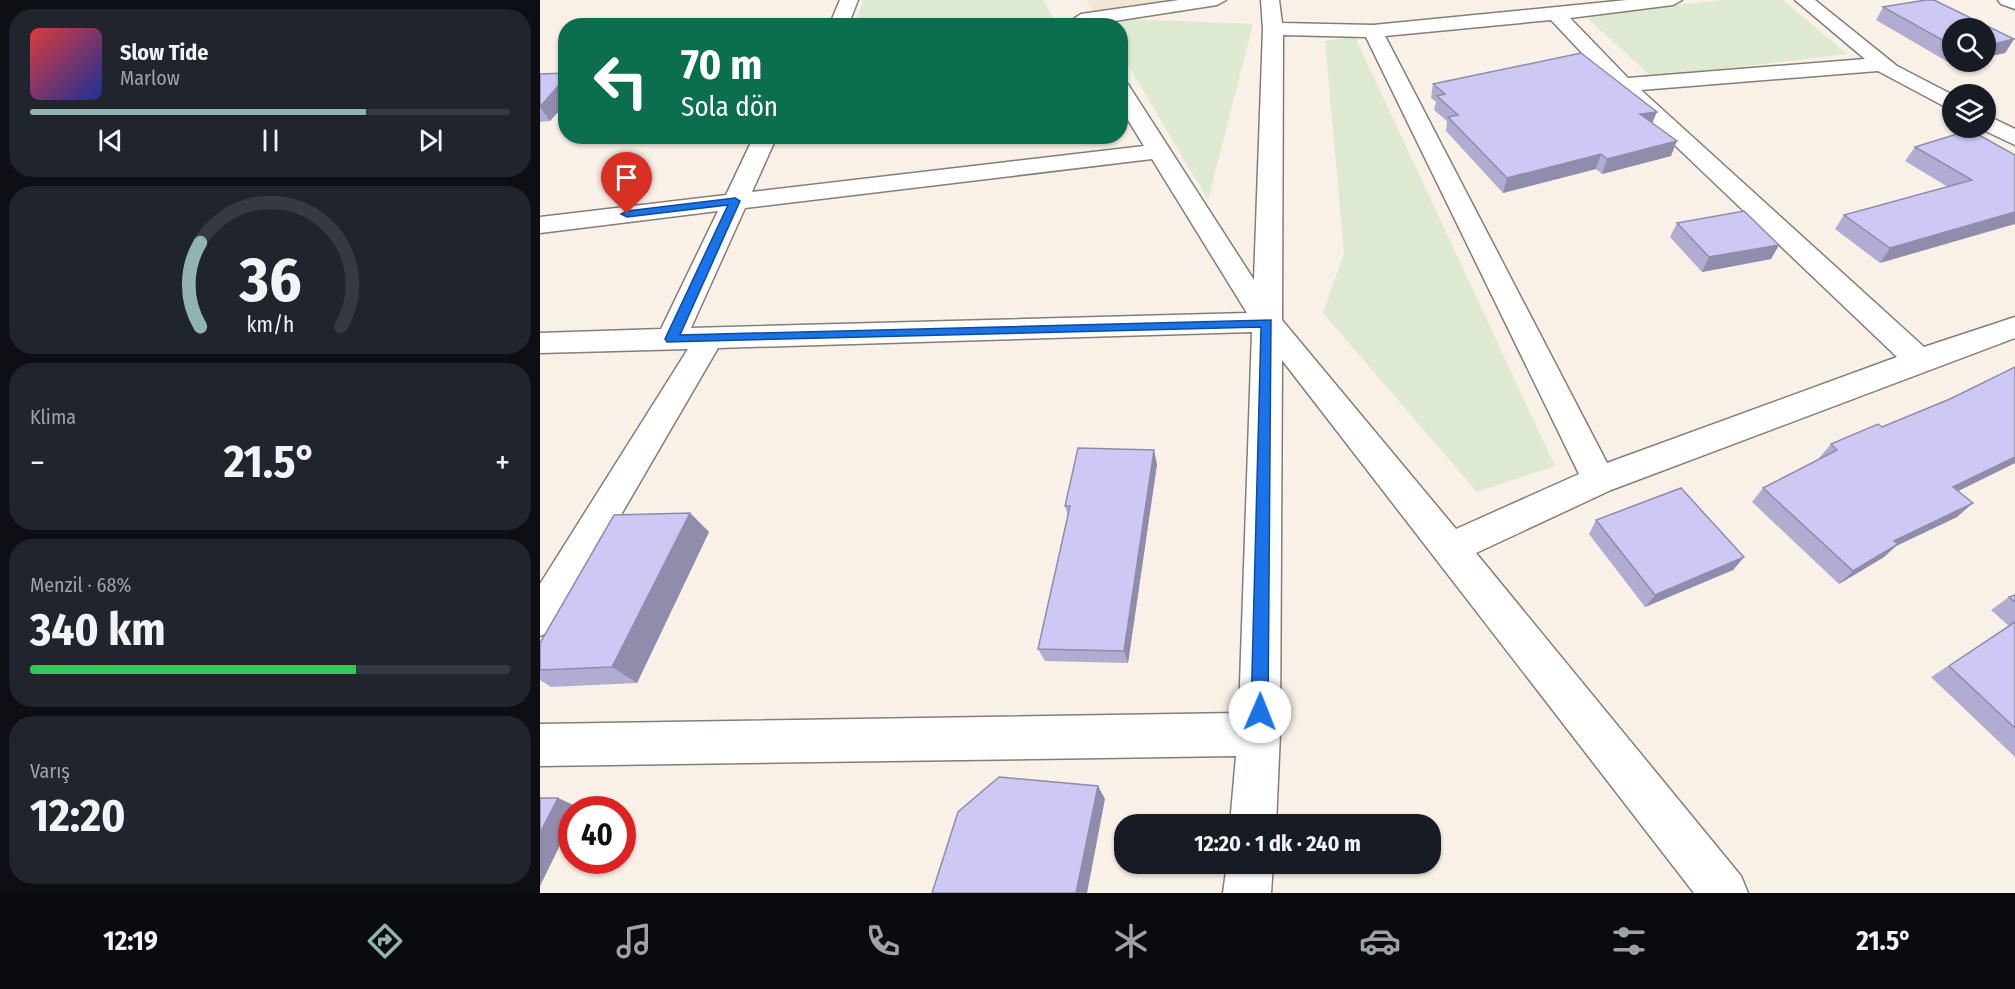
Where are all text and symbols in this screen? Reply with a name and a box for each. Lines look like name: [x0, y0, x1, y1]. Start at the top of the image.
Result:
map controls: [1942, 18, 1996, 138]
button: search: [1942, 18, 1996, 72]
text: Slow Tide: [120, 39, 208, 66]
text: 70 m: [681, 40, 762, 90]
icon: left: [582, 42, 660, 120]
text: Marlow: [120, 66, 180, 90]
button: layers: [1942, 84, 1996, 138]
text: Sola dön: [681, 91, 778, 123]
icon: previous: [94, 124, 127, 157]
icon: pause: [254, 124, 287, 157]
icon: next: [414, 124, 447, 157]
pin: [601, 152, 652, 214]
icon: arrive: [610, 161, 643, 194]
text: 36: [238, 243, 301, 318]
text: km/h: [246, 312, 294, 338]
text: Klima: [30, 405, 76, 429]
text: 21.5°: [224, 435, 316, 489]
text: −: [30, 443, 45, 483]
text: +: [495, 443, 510, 483]
text: Menzil · 68%: [30, 573, 131, 597]
text: 340 km: [30, 603, 166, 657]
position arrow: [1228, 680, 1292, 744]
text: Varış: [30, 759, 70, 783]
text: 12:20: [30, 789, 126, 843]
speed limit sign: 40: [558, 796, 636, 874]
text: 12:20 · 1 dk · 240 m: [1194, 830, 1361, 857]
icon: directions: [364, 920, 406, 962]
icon: music: [613, 920, 655, 962]
icon: phone: [862, 920, 904, 962]
icon: climate: [1110, 920, 1152, 962]
icon: car: [1359, 920, 1401, 962]
icon: filters: [1608, 920, 1650, 962]
text: 12:19: [103, 925, 158, 957]
text: 21.5°: [1856, 925, 1912, 957]

